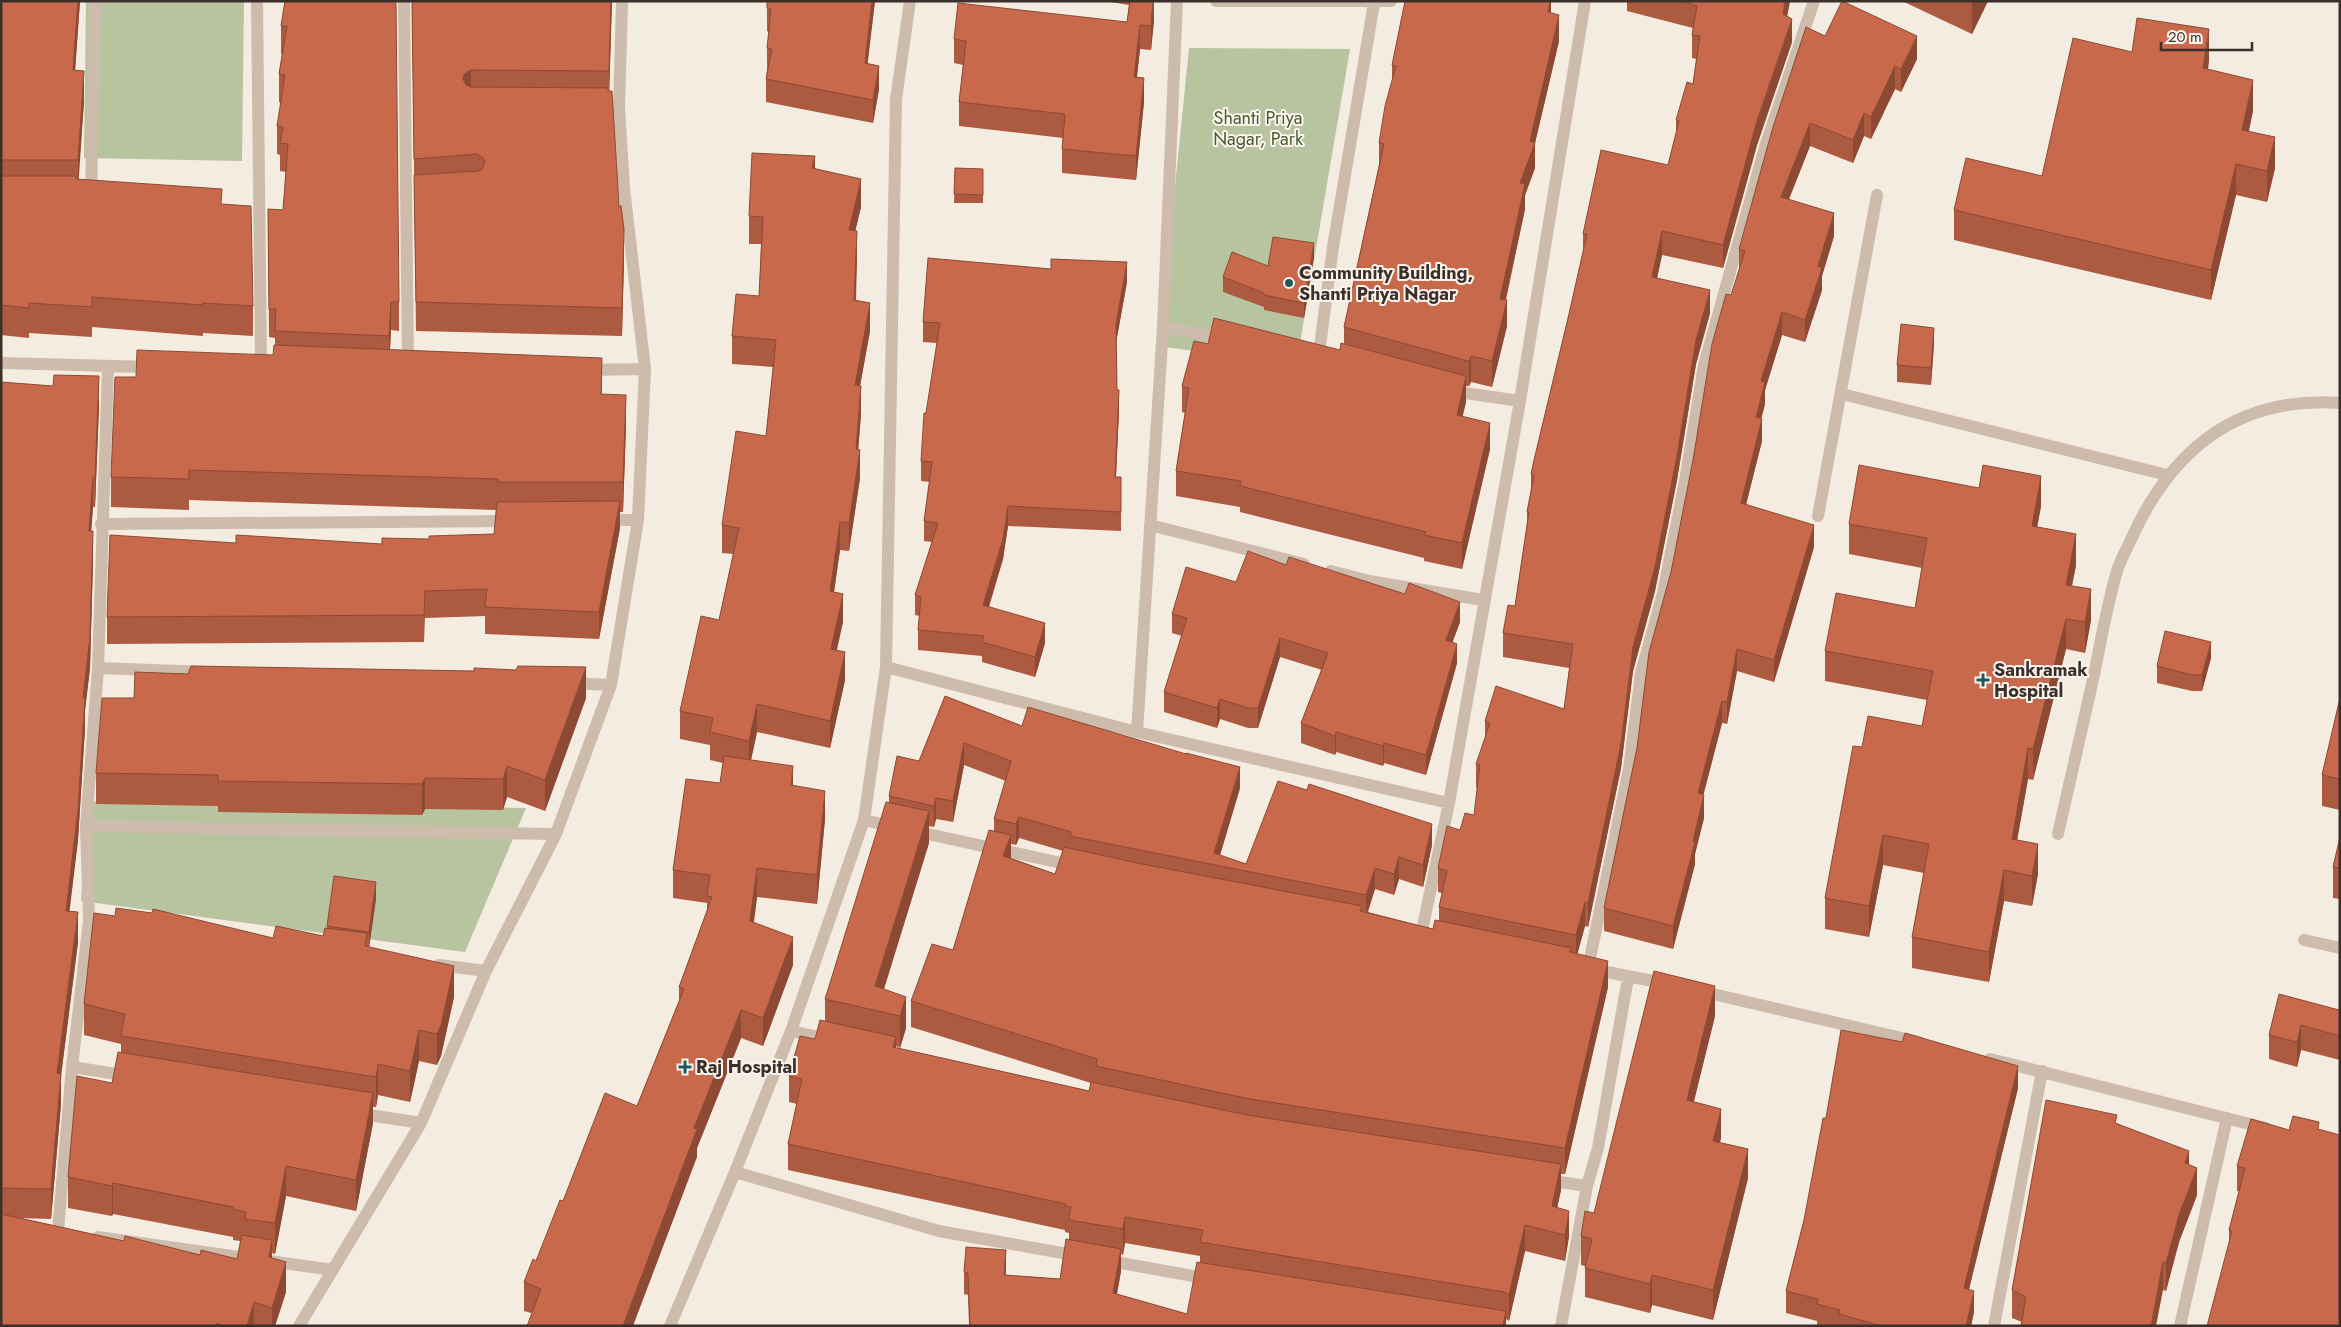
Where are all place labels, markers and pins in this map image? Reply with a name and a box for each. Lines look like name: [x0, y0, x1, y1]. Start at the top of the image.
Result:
place label: Community Building, Shanti Priya Nagar: [1299, 260, 1473, 307]
marker: Community Building, Shanti Priya Nagar: [1283, 277, 1295, 289]
place label: Sankramak Hospital: [1994, 657, 2088, 704]
marker: Sankramak Hospital: [1976, 673, 1990, 687]
place label: Raj Hospital: [696, 1054, 797, 1080]
marker: Raj Hospital: [678, 1060, 692, 1074]

